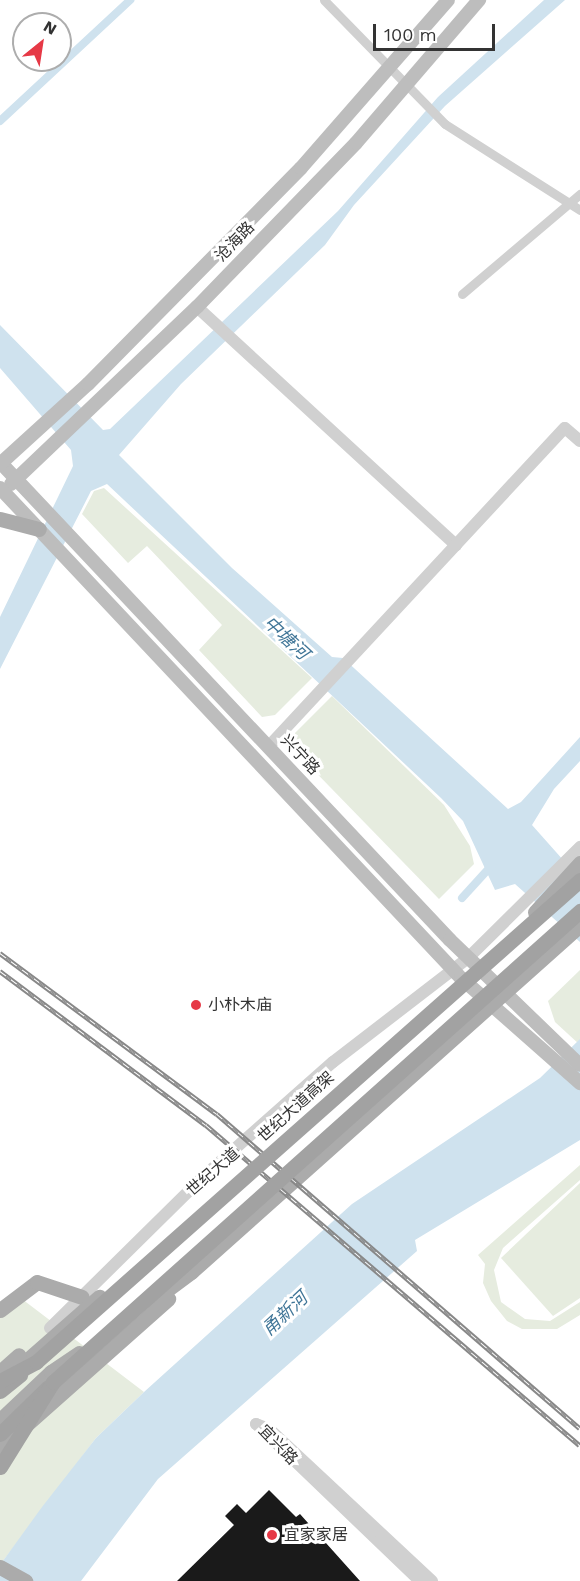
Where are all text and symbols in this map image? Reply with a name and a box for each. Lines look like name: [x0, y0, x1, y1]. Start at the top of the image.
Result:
north arrow: [12, 12, 72, 72]
scale bar: [376, 12, 498, 50]
text: N: [40, 17, 60, 39]
text: 100 m: [384, 24, 437, 45]
street label: 沧海路: [211, 218, 259, 266]
water label: 中塘河: [259, 612, 313, 664]
street label: 兴宁路: [277, 731, 323, 779]
place label: 小朴木庙: [208, 995, 272, 1015]
marker: 小朴木庙: [189, 998, 203, 1012]
street label: 世纪大道高架: [254, 1068, 338, 1146]
street label: 世纪大道: [183, 1144, 243, 1200]
water label: 甬新河: [258, 1288, 312, 1340]
street label: 宜兴路: [254, 1421, 302, 1469]
place label: 宜家家居: [284, 1525, 348, 1545]
marker: 宜家家居: [265, 1528, 279, 1542]

